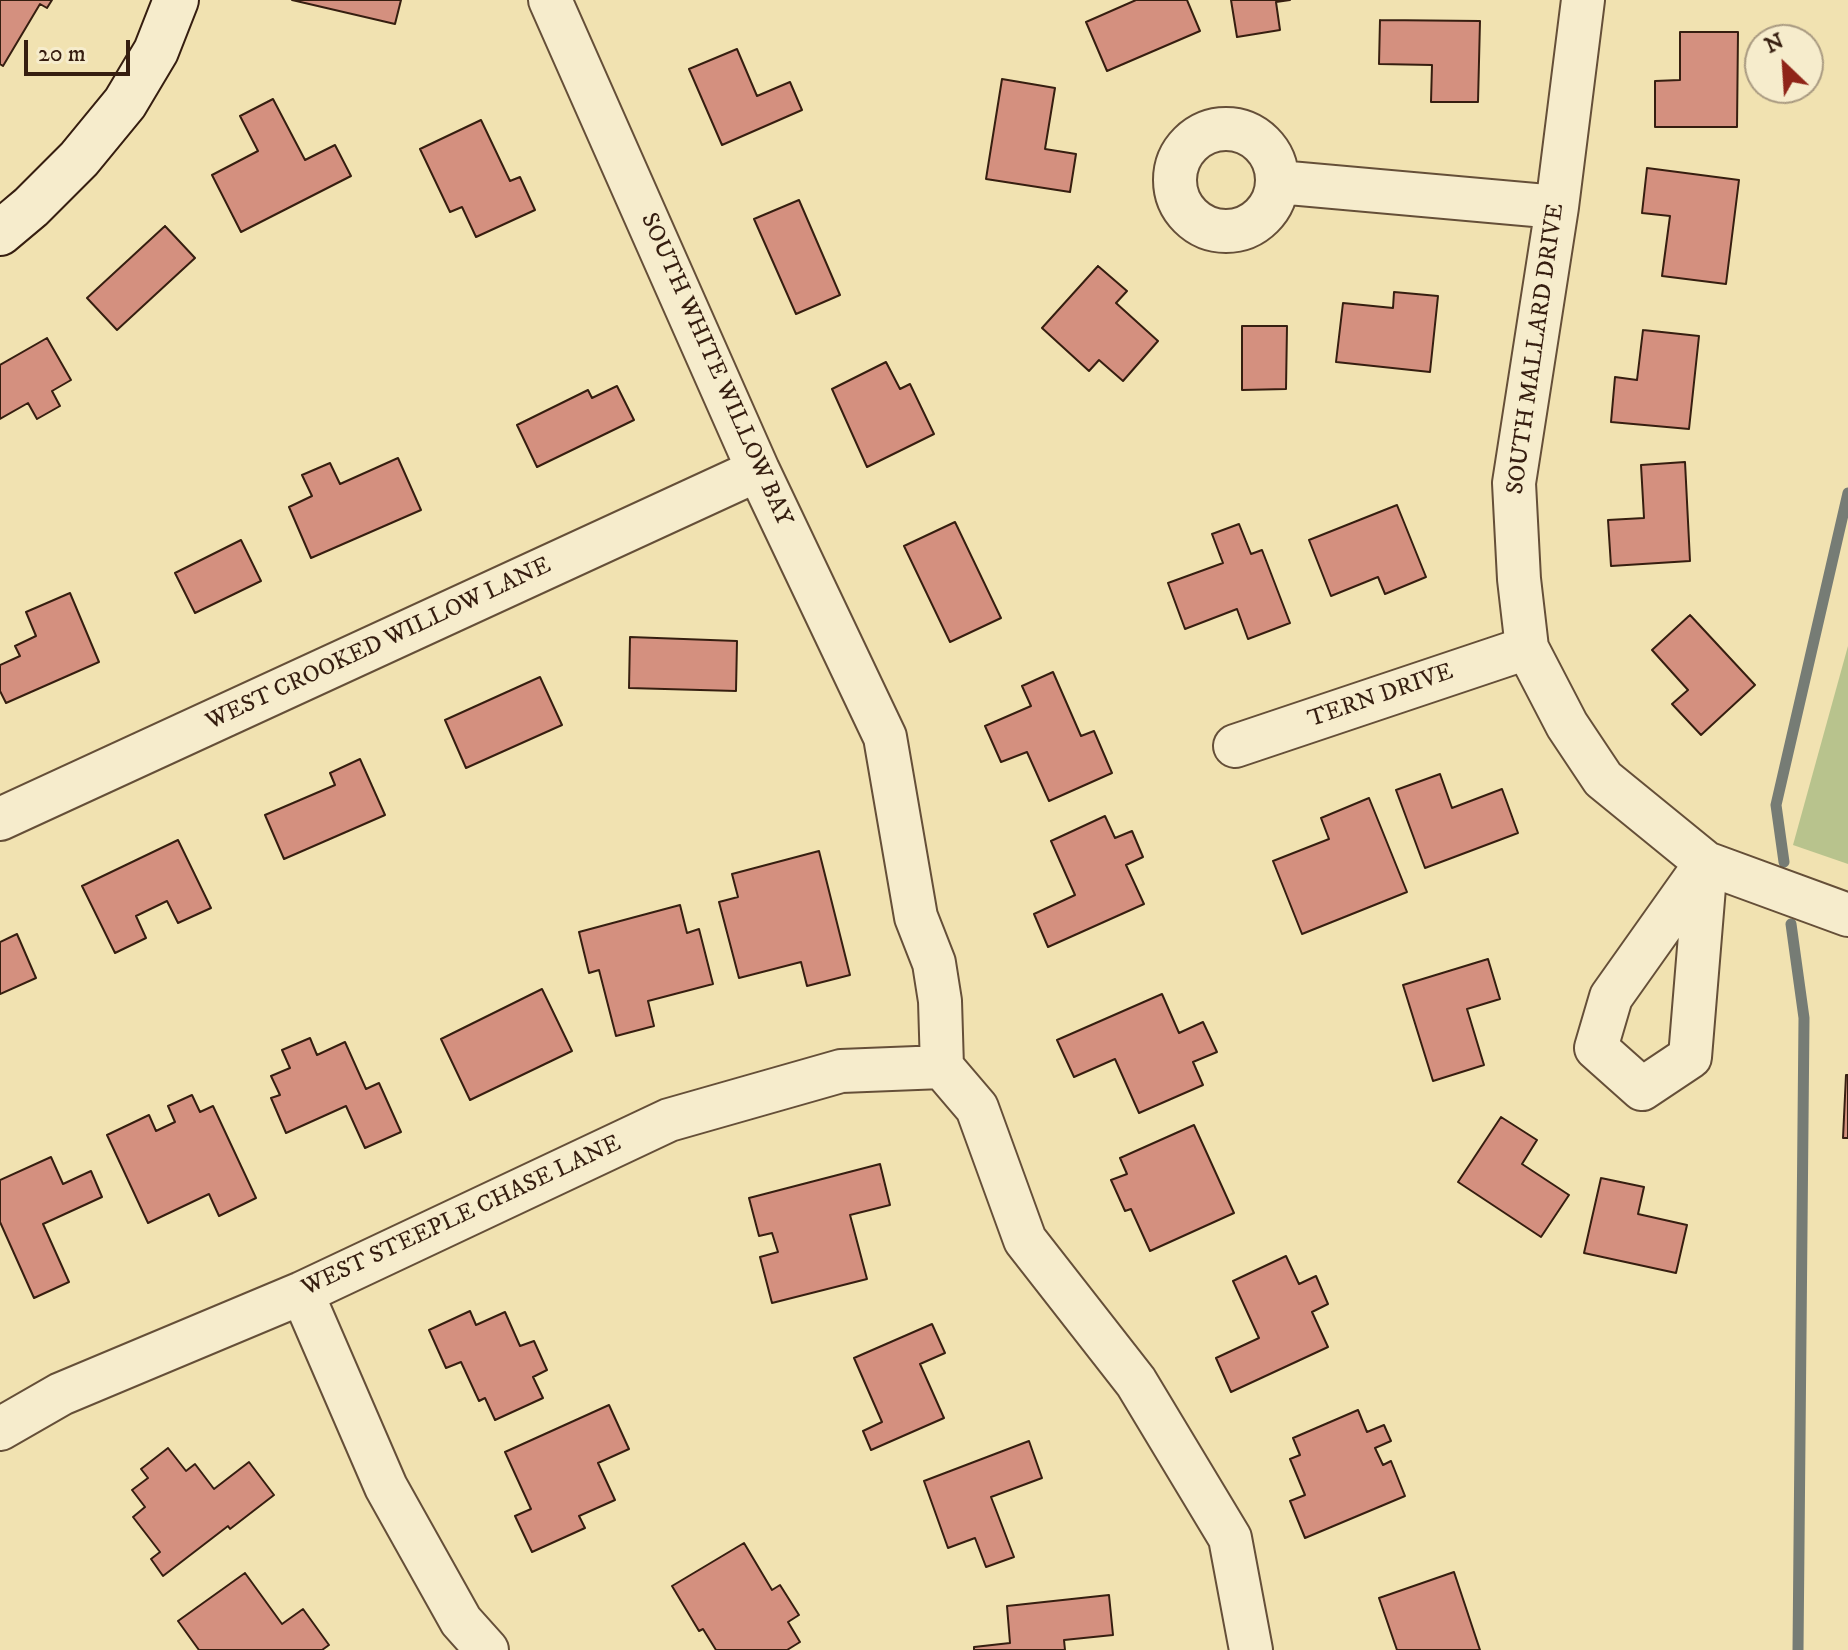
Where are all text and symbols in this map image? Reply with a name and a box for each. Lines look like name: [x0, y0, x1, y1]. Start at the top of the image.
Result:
scale bar: [28, 24, 134, 74]
north arrow: [1744, 24, 1824, 104]
text: N: [1761, 28, 1788, 60]
text: 20 m: [38, 39, 86, 69]
street label: SOUTH MALLARD DRIVE: [1502, 202, 1572, 496]
street label: SOUTH WHITE WILLOW BAY: [633, 209, 797, 531]
street label: WEST CROOKED WILLOW LANE: [202, 552, 556, 738]
street label: TERN DRIVE: [1305, 659, 1457, 735]
street label: WEST STEEPLE CHASE LANE: [298, 1130, 626, 1304]

